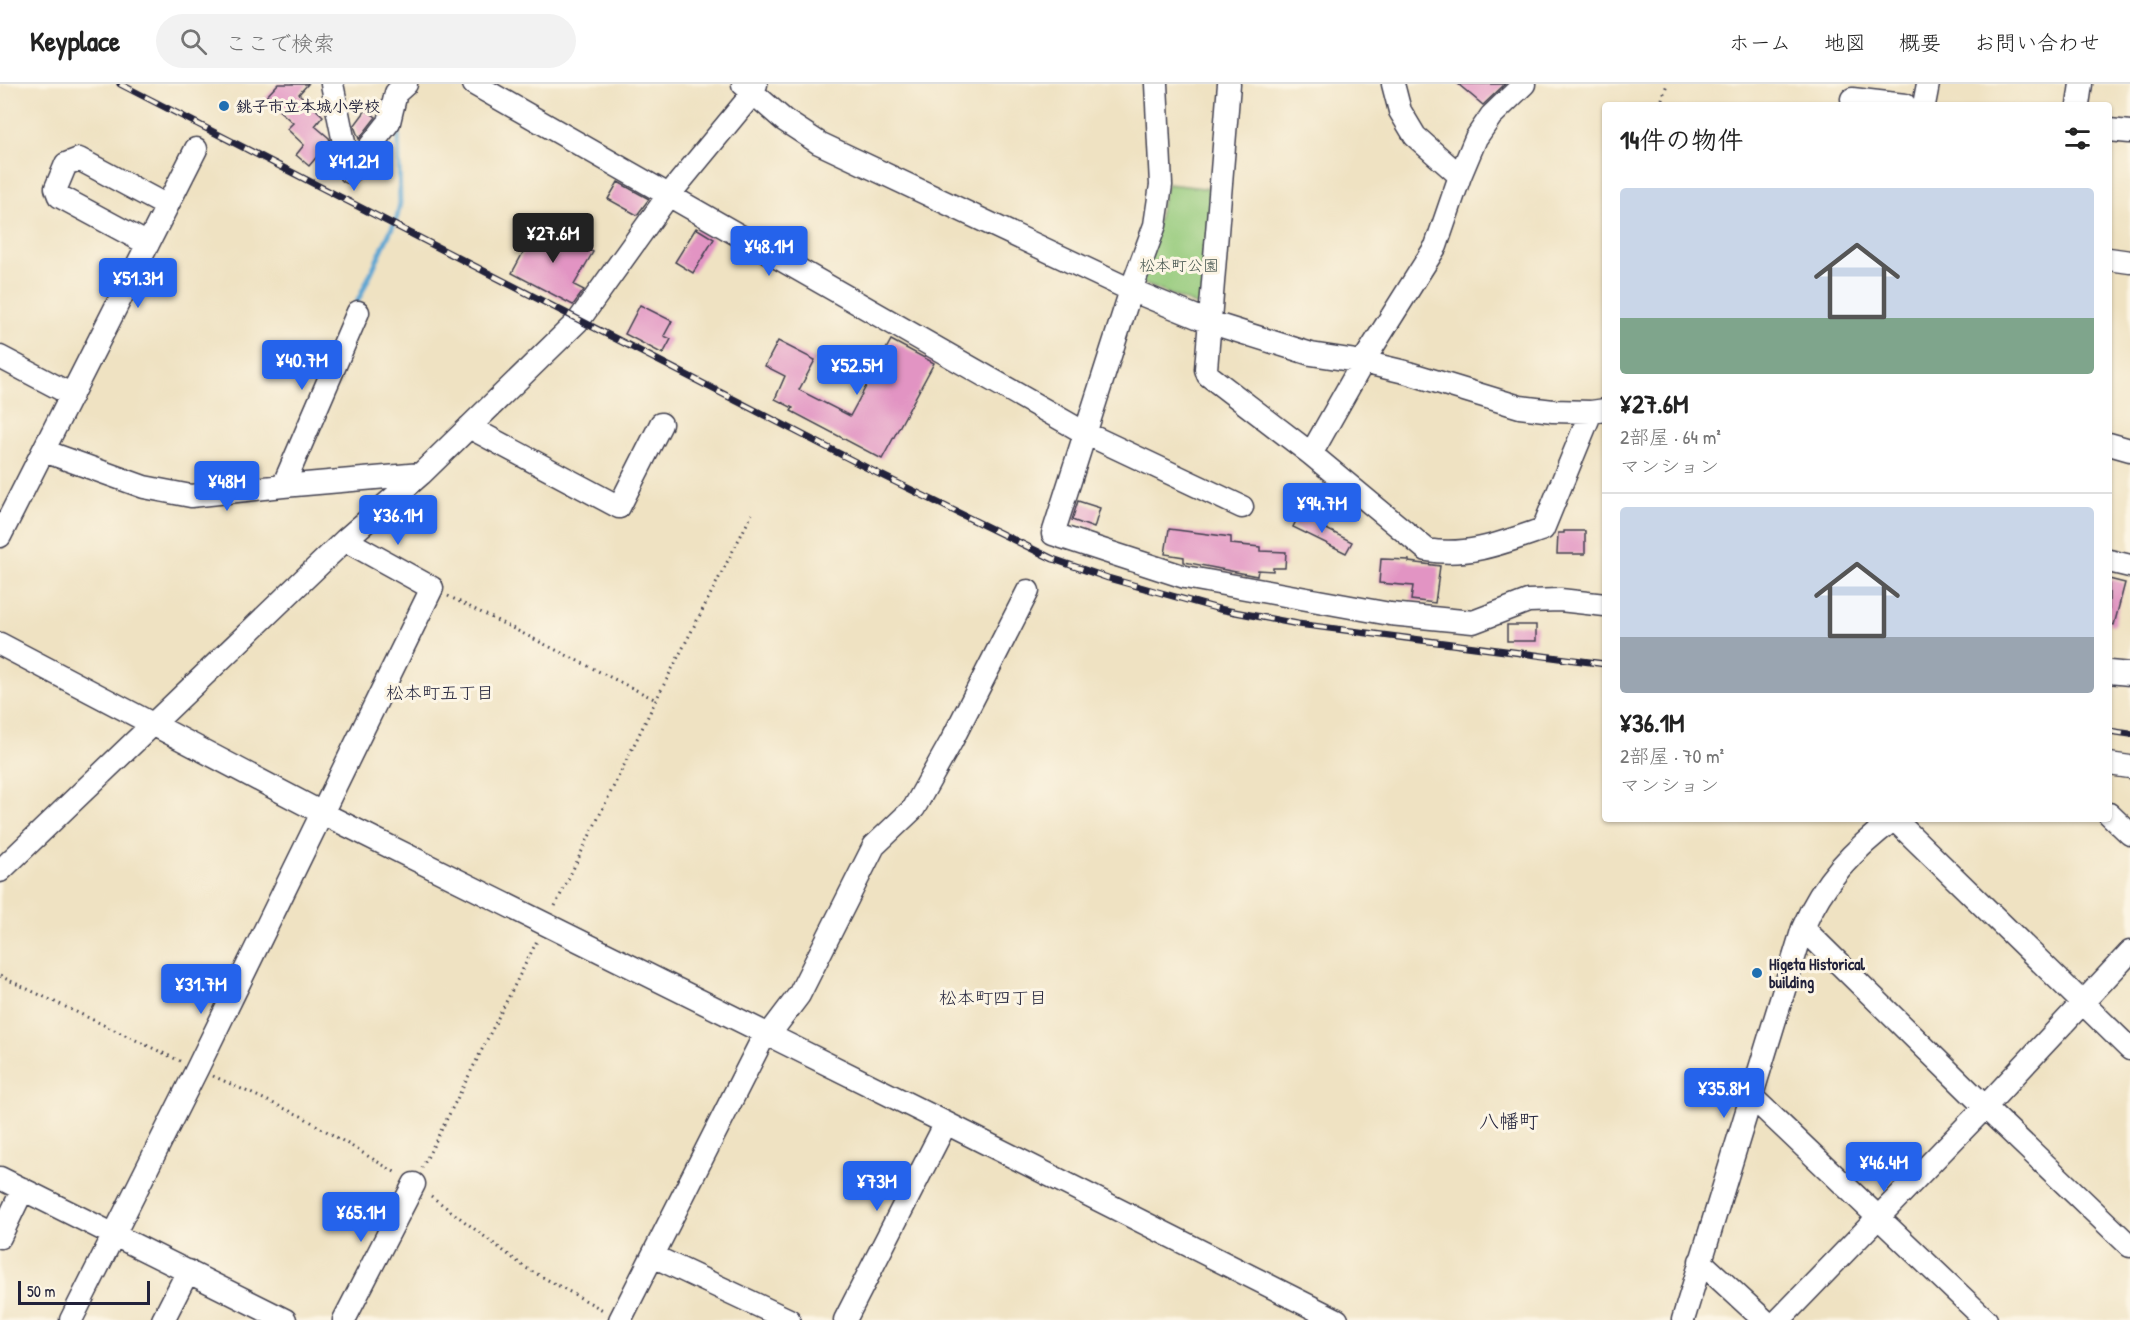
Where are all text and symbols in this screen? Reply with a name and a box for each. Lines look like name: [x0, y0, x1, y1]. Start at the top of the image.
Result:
search box: [156, 14, 576, 68]
text: Keyplace: [30, 22, 120, 60]
icon: search: [177, 25, 210, 58]
text: ここで検索: [225, 28, 335, 58]
text: ホーム: [1729, 28, 1791, 57]
text: 地図: [1824, 28, 1866, 57]
text: 概要: [1899, 28, 1941, 57]
text: お問い合わせ: [1974, 28, 2100, 57]
place label: 銚子市立本城小学校: [236, 95, 380, 117]
marker: 銚子市立本城小学校: [217, 99, 231, 113]
text: 14件の物件: [1620, 122, 1743, 157]
icon: filters: [2061, 122, 2094, 155]
pin: ¥41.2M: [305, 141, 403, 192]
text: ¥41.2M: [329, 147, 379, 174]
pin: ¥27.6M: [504, 213, 602, 264]
text: ¥27.6M: [527, 219, 579, 246]
pin: ¥48.1M: [720, 226, 818, 277]
icon: home: [1803, 227, 1911, 335]
text: ¥48.1M: [745, 232, 793, 259]
park label: 松本町公園: [1139, 254, 1219, 276]
pin: ¥51.3M: [89, 258, 187, 309]
text: ¥51.3M: [113, 264, 163, 291]
pin: ¥40.7M: [253, 340, 351, 391]
pin: ¥52.5M: [808, 345, 906, 396]
text: ¥40.7M: [276, 346, 328, 373]
text: ¥52.5M: [831, 351, 883, 378]
text: ¥27.6M: [1620, 386, 1689, 421]
text: 2部屋 · 64 m²: [1620, 423, 1721, 450]
text: マンション: [1620, 452, 1719, 479]
pin: ¥48M: [191, 461, 263, 512]
text: ¥48M: [208, 467, 246, 494]
pin: ¥94.7M: [1273, 483, 1371, 534]
text: ¥94.7M: [1297, 489, 1347, 516]
pin: ¥36.1M: [349, 495, 447, 546]
text: ¥36.1M: [373, 501, 423, 528]
icon: home: [1803, 546, 1911, 654]
district label: 松本町五丁目: [386, 680, 494, 705]
text: ¥36.1M: [1620, 705, 1685, 740]
text: 2部屋 · 70 m²: [1620, 742, 1724, 769]
text: マンション: [1620, 771, 1719, 798]
place label: Higeta Historical building: [1769, 953, 1865, 994]
pin: ¥31.7M: [152, 964, 250, 1015]
marker: Higeta Historical building: [1750, 966, 1764, 980]
text: ¥31.7M: [175, 970, 227, 997]
district label: 松本町四丁目: [939, 985, 1047, 1010]
pin: ¥35.8M: [1675, 1068, 1773, 1119]
text: ¥35.8M: [1698, 1074, 1750, 1101]
district label: 八幡町: [1479, 1107, 1539, 1134]
pin: ¥46.4M: [1835, 1142, 1933, 1193]
text: ¥46.4M: [1860, 1148, 1908, 1175]
pin: ¥73M: [841, 1161, 913, 1212]
text: ¥73M: [857, 1167, 897, 1194]
pin: ¥65.1M: [312, 1192, 410, 1243]
text: ¥65.1M: [336, 1198, 386, 1225]
scale bar: [18, 1278, 150, 1306]
text: 50 m: [27, 1280, 56, 1302]

